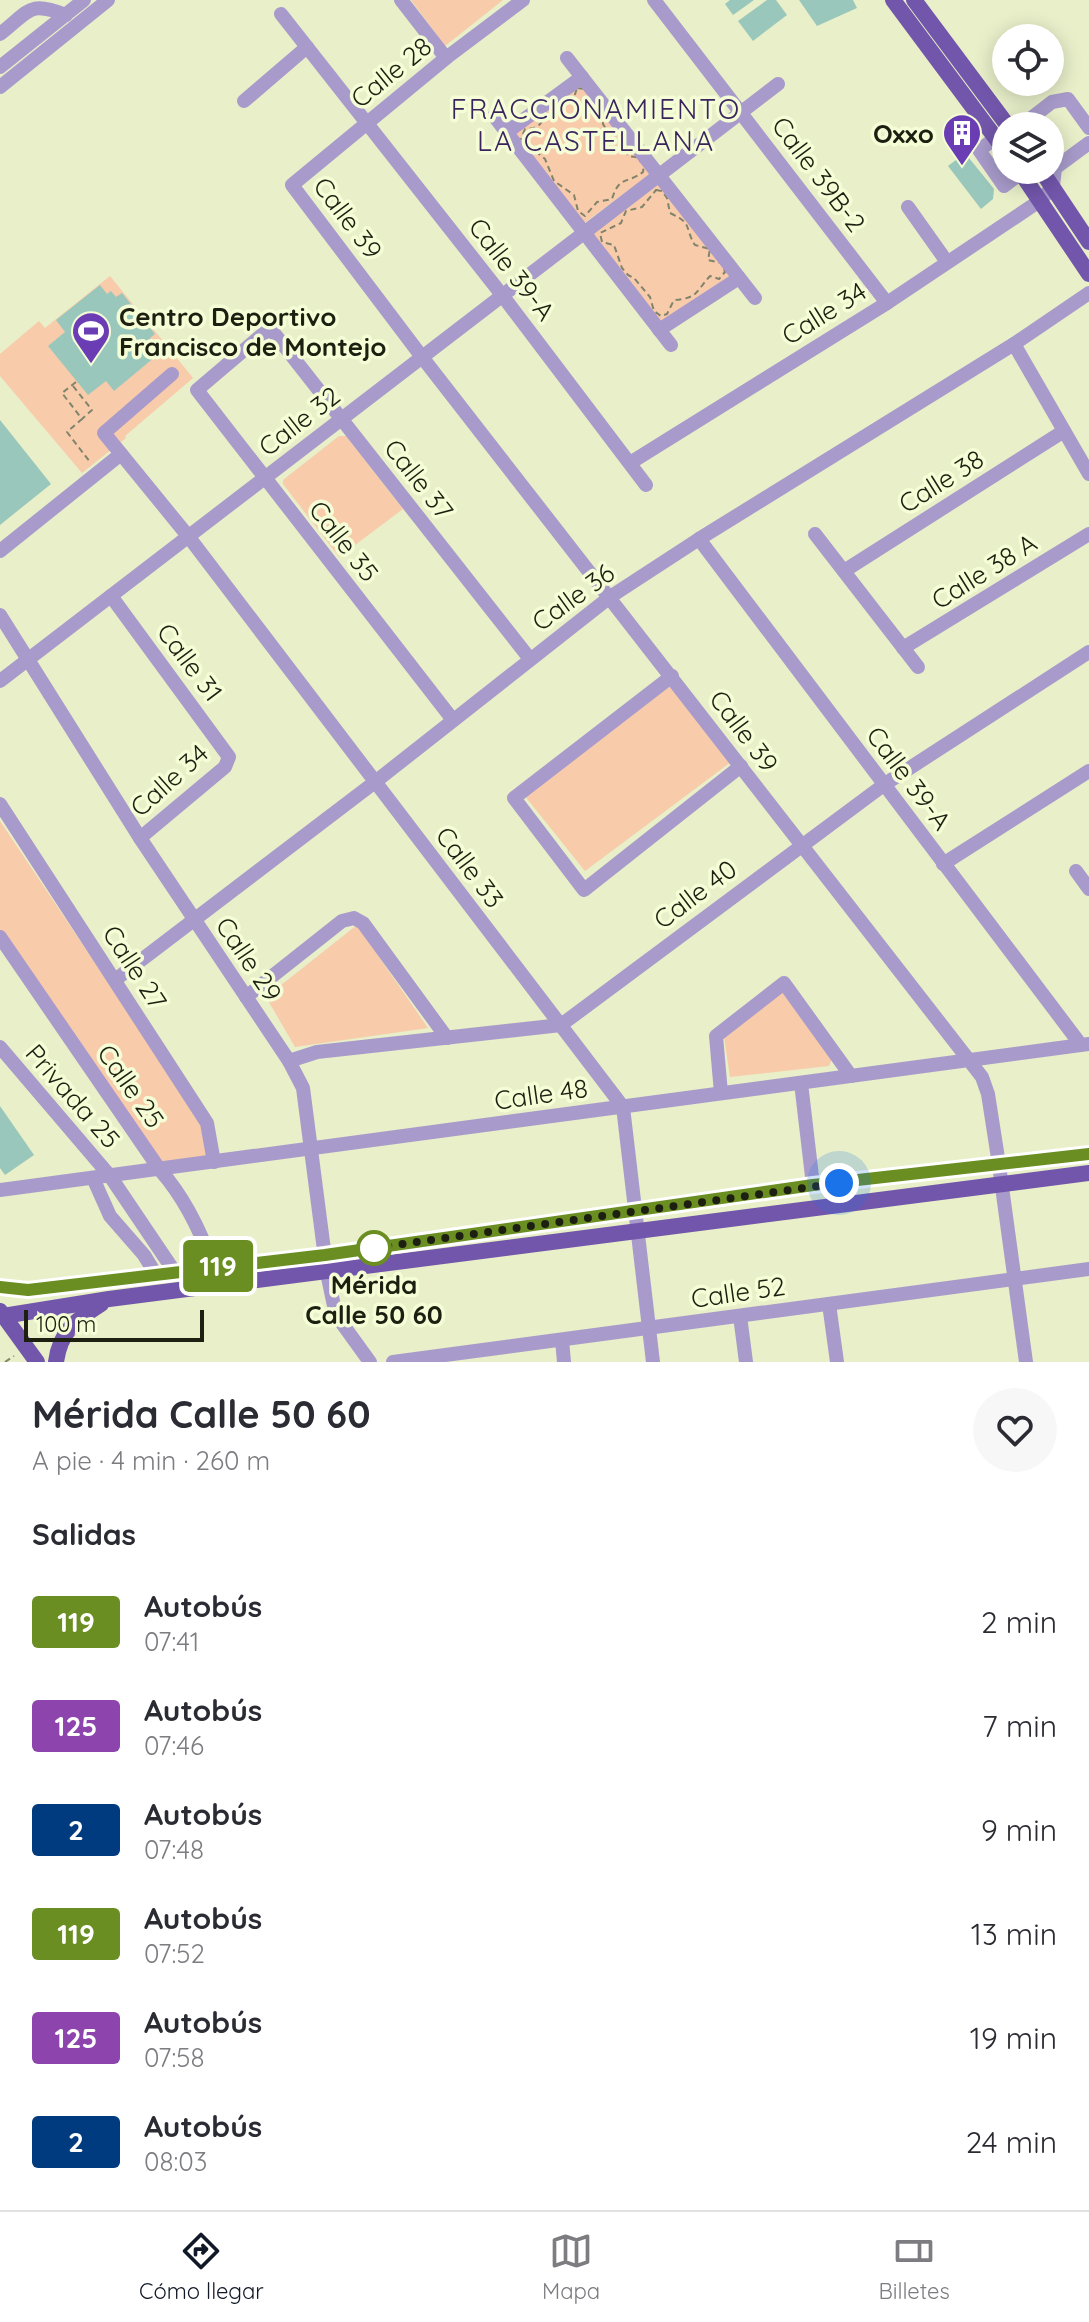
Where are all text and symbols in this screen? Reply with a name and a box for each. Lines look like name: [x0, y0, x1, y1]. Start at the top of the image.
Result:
map controls: [992, 24, 1064, 184]
button: locate: [992, 24, 1064, 96]
street label: Calle 28: [344, 29, 438, 115]
district label: FRACCIONAMIENTO LA CASTELLANA: [451, 91, 741, 158]
street label: Calle 39B-2: [765, 110, 873, 238]
building icon: Oxxo: [941, 112, 983, 167]
button: layers: [992, 112, 1064, 184]
place label: Oxxo: [873, 117, 934, 150]
street label: Calle 39: [306, 170, 390, 266]
street label: Calle 39-A: [462, 211, 562, 327]
street label: Calle 34: [776, 274, 872, 352]
place label: Centro Deportivo Francisco de Montejo: [119, 300, 387, 363]
sports icon: Centro Deportivo Francisco de Montejo: [70, 310, 112, 365]
street label: Calle 32: [252, 379, 346, 463]
street label: Calle 37: [377, 432, 461, 526]
street label: Calle 38: [892, 442, 990, 520]
street label: Calle 35: [302, 494, 386, 588]
street label: Calle 38 A: [925, 526, 1043, 616]
street label: Calle 36: [525, 556, 621, 638]
street label: Calle 31: [150, 616, 230, 708]
street label: Calle 39: [702, 683, 786, 779]
street label: Calle 39-A: [859, 720, 959, 837]
street label: Calle 34: [123, 736, 215, 824]
street label: Calle 33: [429, 820, 511, 914]
street label: Calle 40: [647, 852, 743, 936]
street label: Calle 29: [209, 910, 289, 1008]
street label: Calle 27: [96, 919, 174, 1015]
street label: Privada 25: [19, 1037, 127, 1155]
street label: Calle 25: [90, 1038, 172, 1134]
street label: Calle 48: [492, 1071, 590, 1117]
your location: [819, 1163, 859, 1203]
marker: Mérida Calle 50 60: [357, 1231, 391, 1265]
line badge: 119: [172, 1240, 264, 1292]
text: 119: [199, 1248, 237, 1283]
place label: Mérida Calle 50 60: [305, 1268, 443, 1331]
street label: Calle 52: [689, 1269, 787, 1315]
scale bar: [24, 1306, 204, 1342]
text: 100 m: [36, 1310, 96, 1338]
button: heart: [973, 1388, 1057, 1472]
text: Mérida Calle 50 60: [32, 1390, 370, 1438]
text: A pie · 4 min · 260 m: [32, 1444, 270, 1477]
text: Salidas: [32, 1515, 136, 1553]
text: Autobús: [144, 1587, 262, 1625]
text: 2 min: [981, 1603, 1057, 1641]
text: 119: [57, 1604, 95, 1639]
text: 07:41: [144, 1625, 199, 1658]
text: Autobús: [144, 1691, 262, 1729]
text: 7 min: [982, 1707, 1057, 1745]
text: 125: [55, 1708, 97, 1743]
text: 07:46: [144, 1729, 204, 1762]
text: Autobús: [144, 1795, 262, 1833]
text: 9 min: [981, 1811, 1057, 1849]
text: 2: [68, 1812, 84, 1847]
text: 07:48: [144, 1833, 204, 1866]
text: Autobús: [144, 1899, 262, 1937]
text: 13 min: [971, 1915, 1057, 1953]
text: 119: [57, 1916, 95, 1951]
text: 07:52: [144, 1937, 205, 1970]
text: Autobús: [144, 2003, 262, 2041]
text: 19 min: [970, 2019, 1057, 2057]
text: 125: [55, 2020, 97, 2055]
text: 07:58: [144, 2041, 204, 2074]
text: Autobús: [144, 2107, 262, 2145]
text: 24 min: [966, 2123, 1057, 2161]
text: 2: [68, 2124, 84, 2159]
text: 08:03: [144, 2145, 207, 2178]
tab: Cómo llegar: [139, 2229, 264, 2305]
tab: Mapa: [542, 2229, 600, 2305]
tab: Billetes: [878, 2229, 950, 2305]

